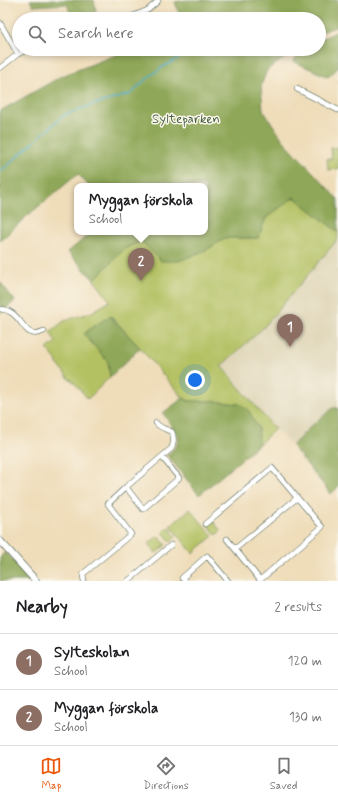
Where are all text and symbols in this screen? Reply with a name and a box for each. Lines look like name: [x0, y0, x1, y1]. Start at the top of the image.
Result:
search box: [12, 12, 326, 56]
icon: search: [26, 23, 48, 45]
text: Search here: [58, 24, 134, 44]
park label: Sylteparken: [152, 111, 220, 128]
popup: [74, 183, 208, 235]
text: Myggan förskola: [89, 191, 193, 211]
text: School: [89, 211, 122, 228]
pin: 2: [128, 248, 154, 281]
pin: 1: [277, 314, 303, 347]
your location: [185, 370, 205, 390]
text: Nearby: [16, 596, 68, 618]
text: 2 results: [275, 599, 322, 616]
text: Sylteskolan: [54, 643, 130, 663]
text: 1: [26, 653, 32, 670]
text: 120 m: [288, 653, 322, 670]
text: School: [54, 663, 88, 680]
text: Myggan förskola: [54, 699, 158, 719]
text: 2: [26, 709, 32, 726]
text: 130 m: [289, 709, 322, 726]
text: School: [54, 719, 88, 736]
tab: Map: [40, 755, 62, 793]
tab: Directions: [143, 755, 189, 793]
tab: Saved: [270, 755, 297, 793]

